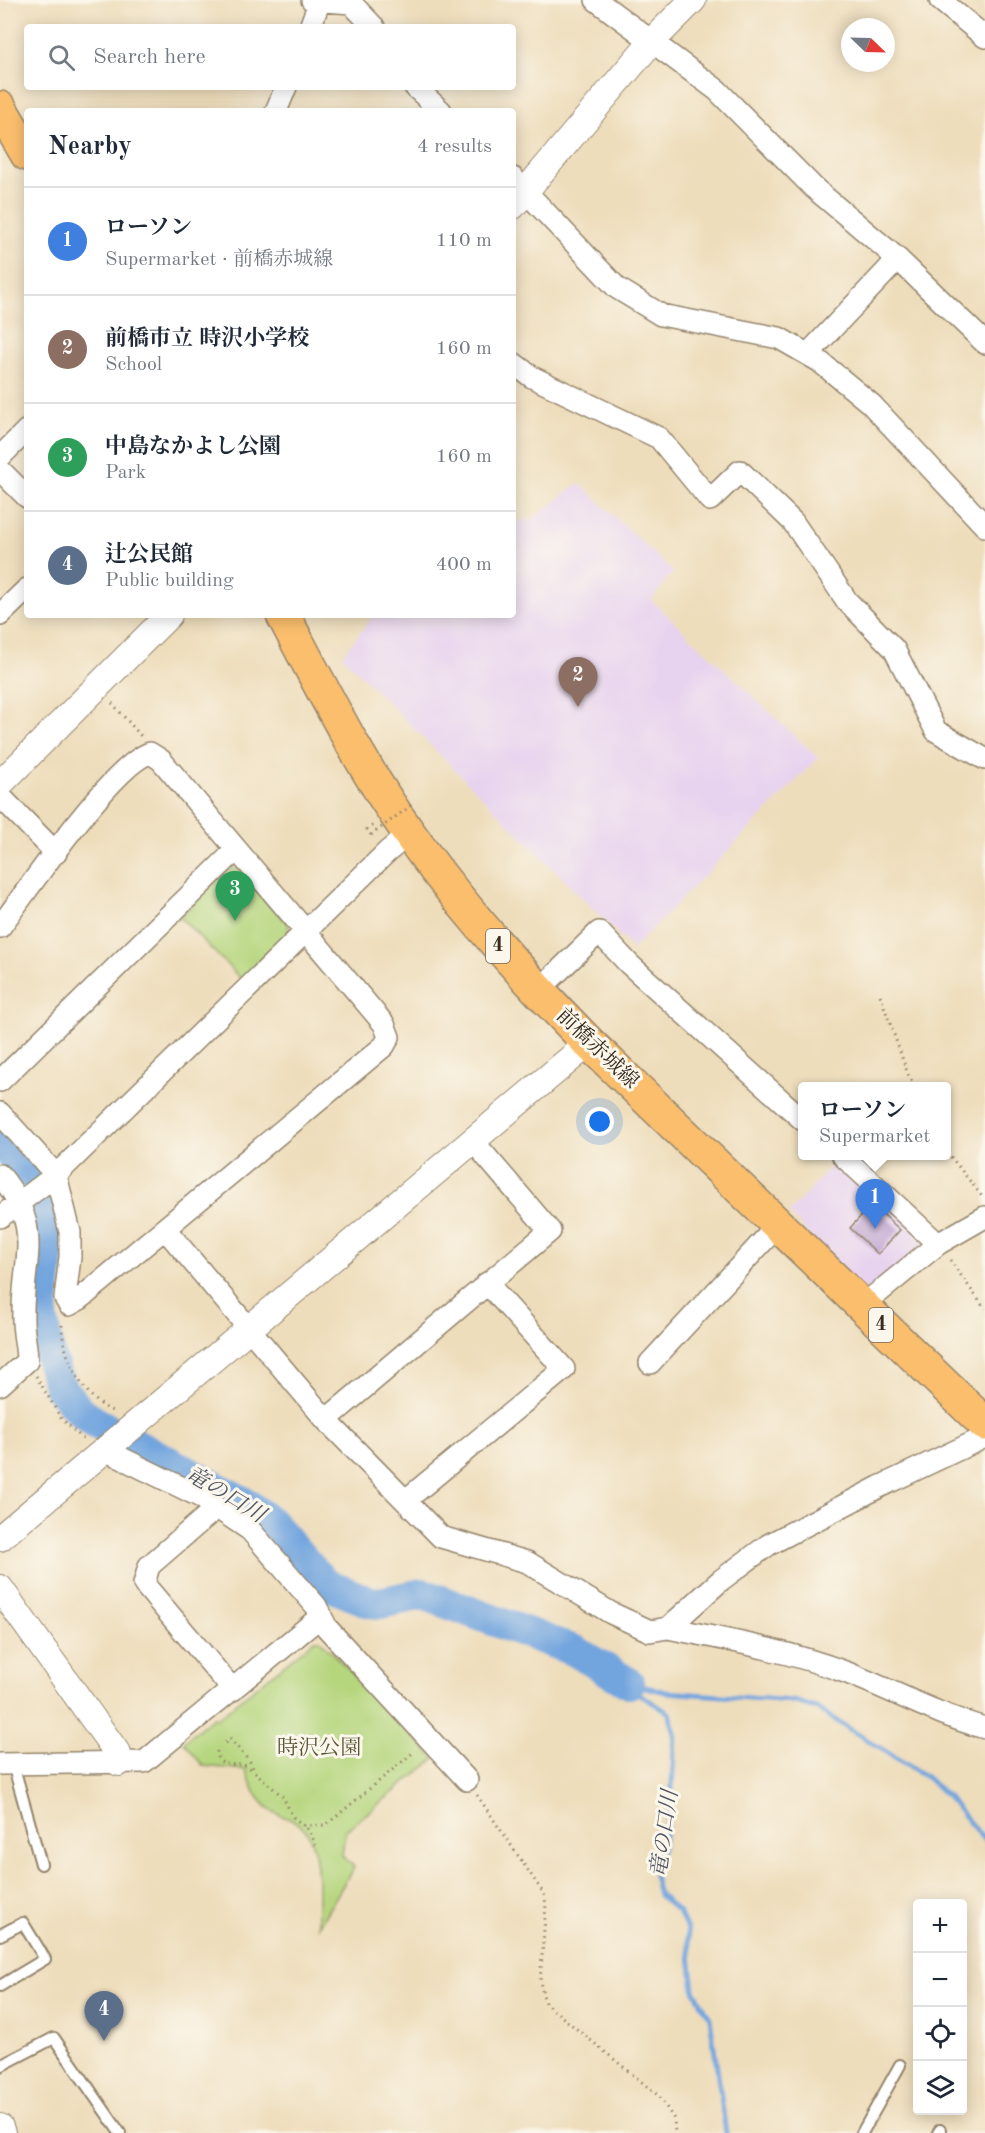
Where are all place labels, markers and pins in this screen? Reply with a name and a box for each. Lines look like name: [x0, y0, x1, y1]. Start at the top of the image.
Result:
pin: 2: [558, 658, 598, 707]
pin: 3: [216, 872, 254, 921]
pin: 1: [856, 1180, 894, 1229]
pin: 4: [84, 1992, 124, 2041]

